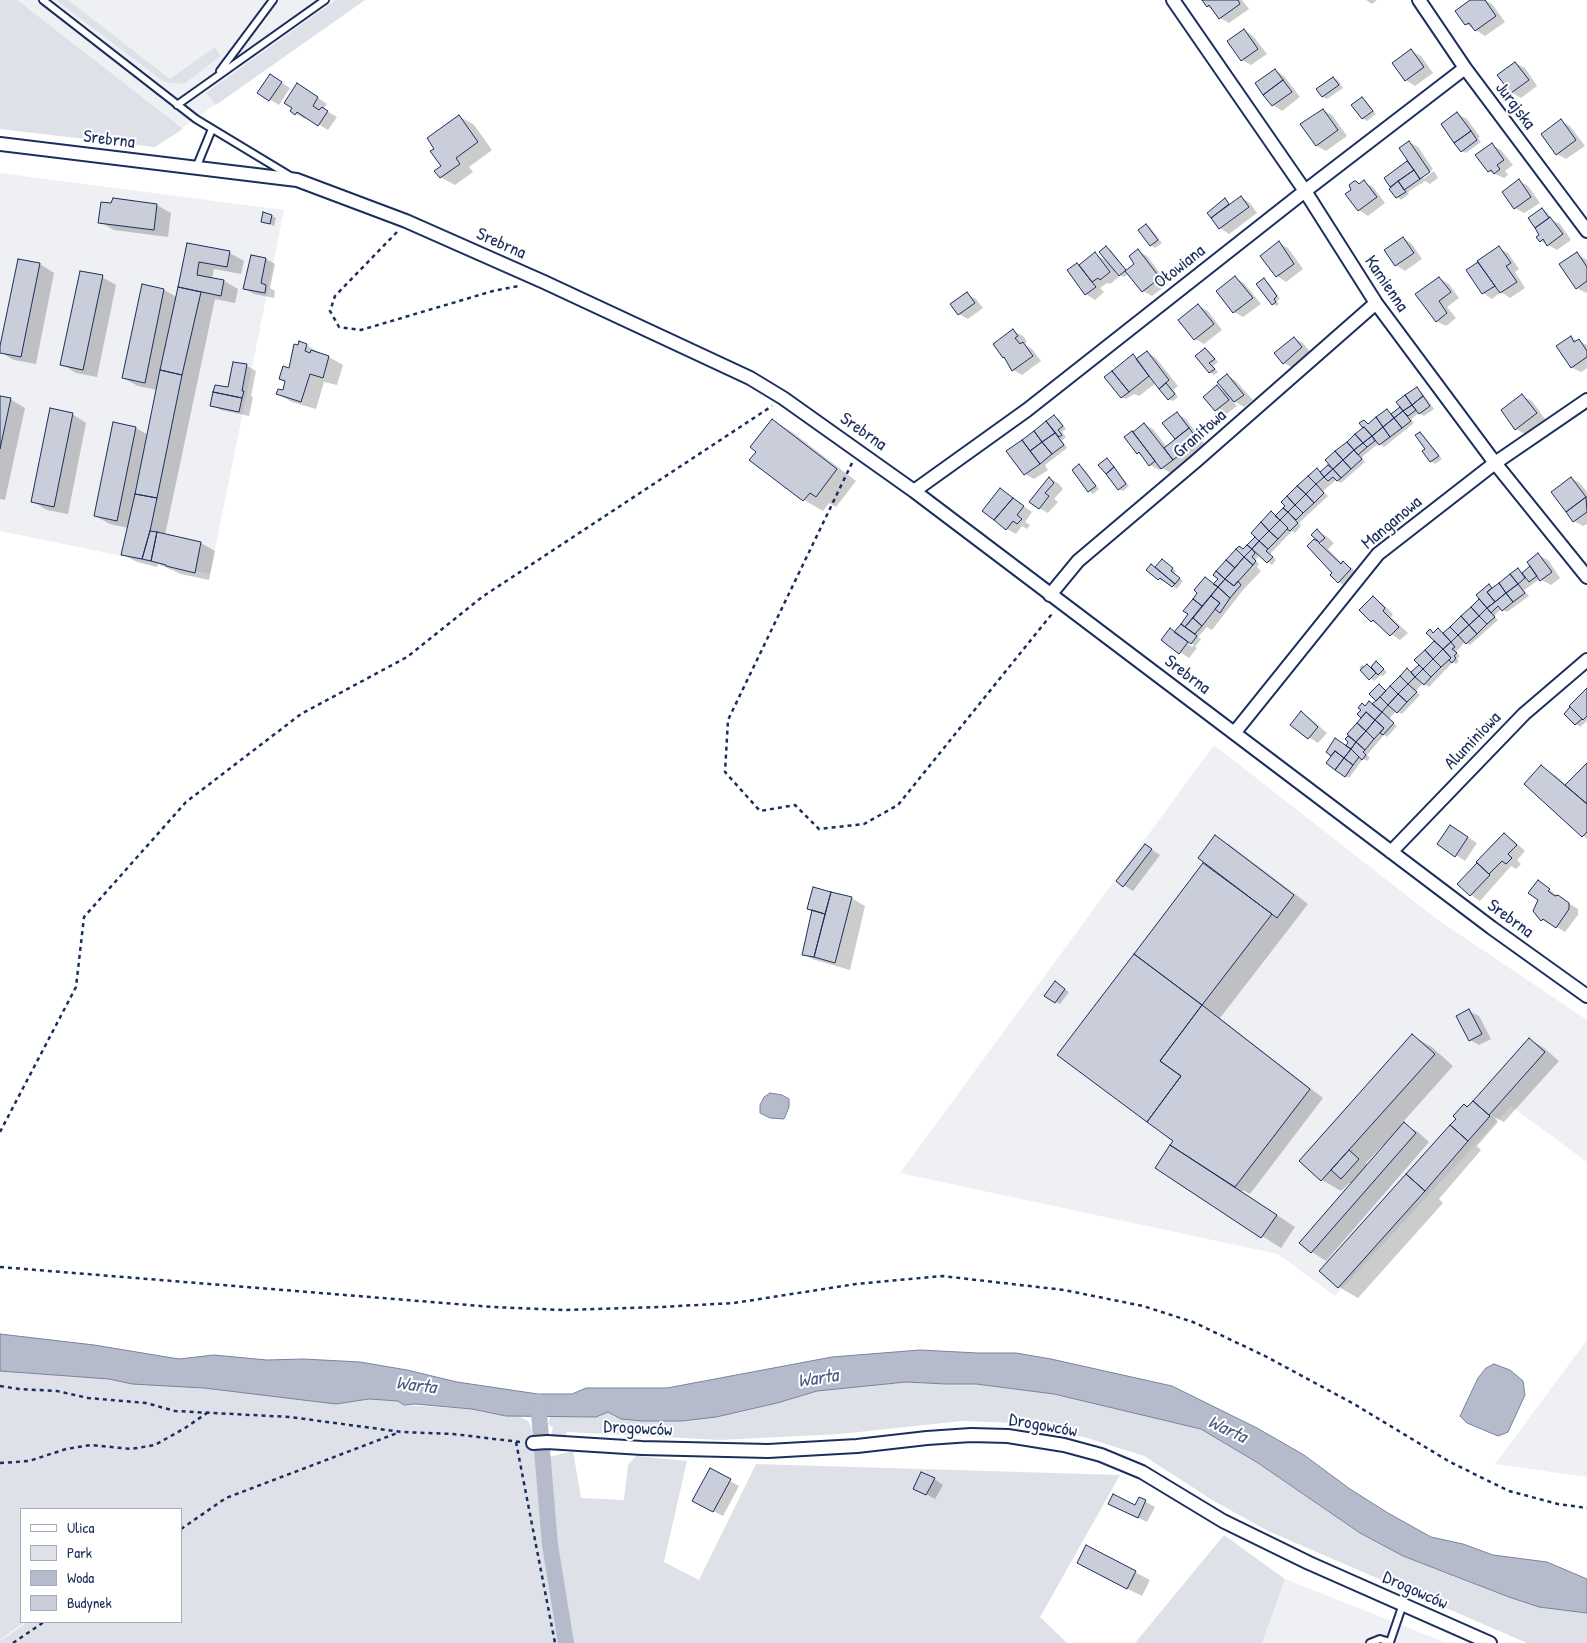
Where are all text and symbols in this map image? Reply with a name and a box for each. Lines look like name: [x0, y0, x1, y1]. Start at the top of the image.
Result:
street label: Jurajska: [1490, 78, 1540, 134]
street label: Srebrna: [82, 126, 136, 154]
street label: Srebrna: [473, 224, 529, 264]
street label: Ołowiana: [1150, 240, 1210, 294]
street label: Kamienna: [1359, 252, 1413, 316]
street label: Granitowa: [1169, 405, 1231, 463]
street label: Srebrna: [836, 408, 890, 456]
street label: Manganowa: [1358, 492, 1426, 554]
street label: Srebrna: [1160, 651, 1214, 699]
street label: Aluminiowa: [1440, 708, 1506, 774]
street label: Srebrna: [1483, 895, 1537, 943]
water label: Warta: [796, 1365, 840, 1393]
water label: Warta: [395, 1372, 437, 1400]
street label: Drogowców: [1007, 1409, 1079, 1443]
water label: Warta: [1204, 1411, 1250, 1449]
street label: Drogowców: [603, 1416, 673, 1442]
legend: [20, 1508, 182, 1623]
text: Ulica: [67, 1517, 94, 1538]
text: Park: [67, 1542, 92, 1563]
text: Woda: [67, 1567, 94, 1588]
street label: Drogowców: [1379, 1567, 1451, 1615]
text: Budynek: [67, 1592, 112, 1613]

